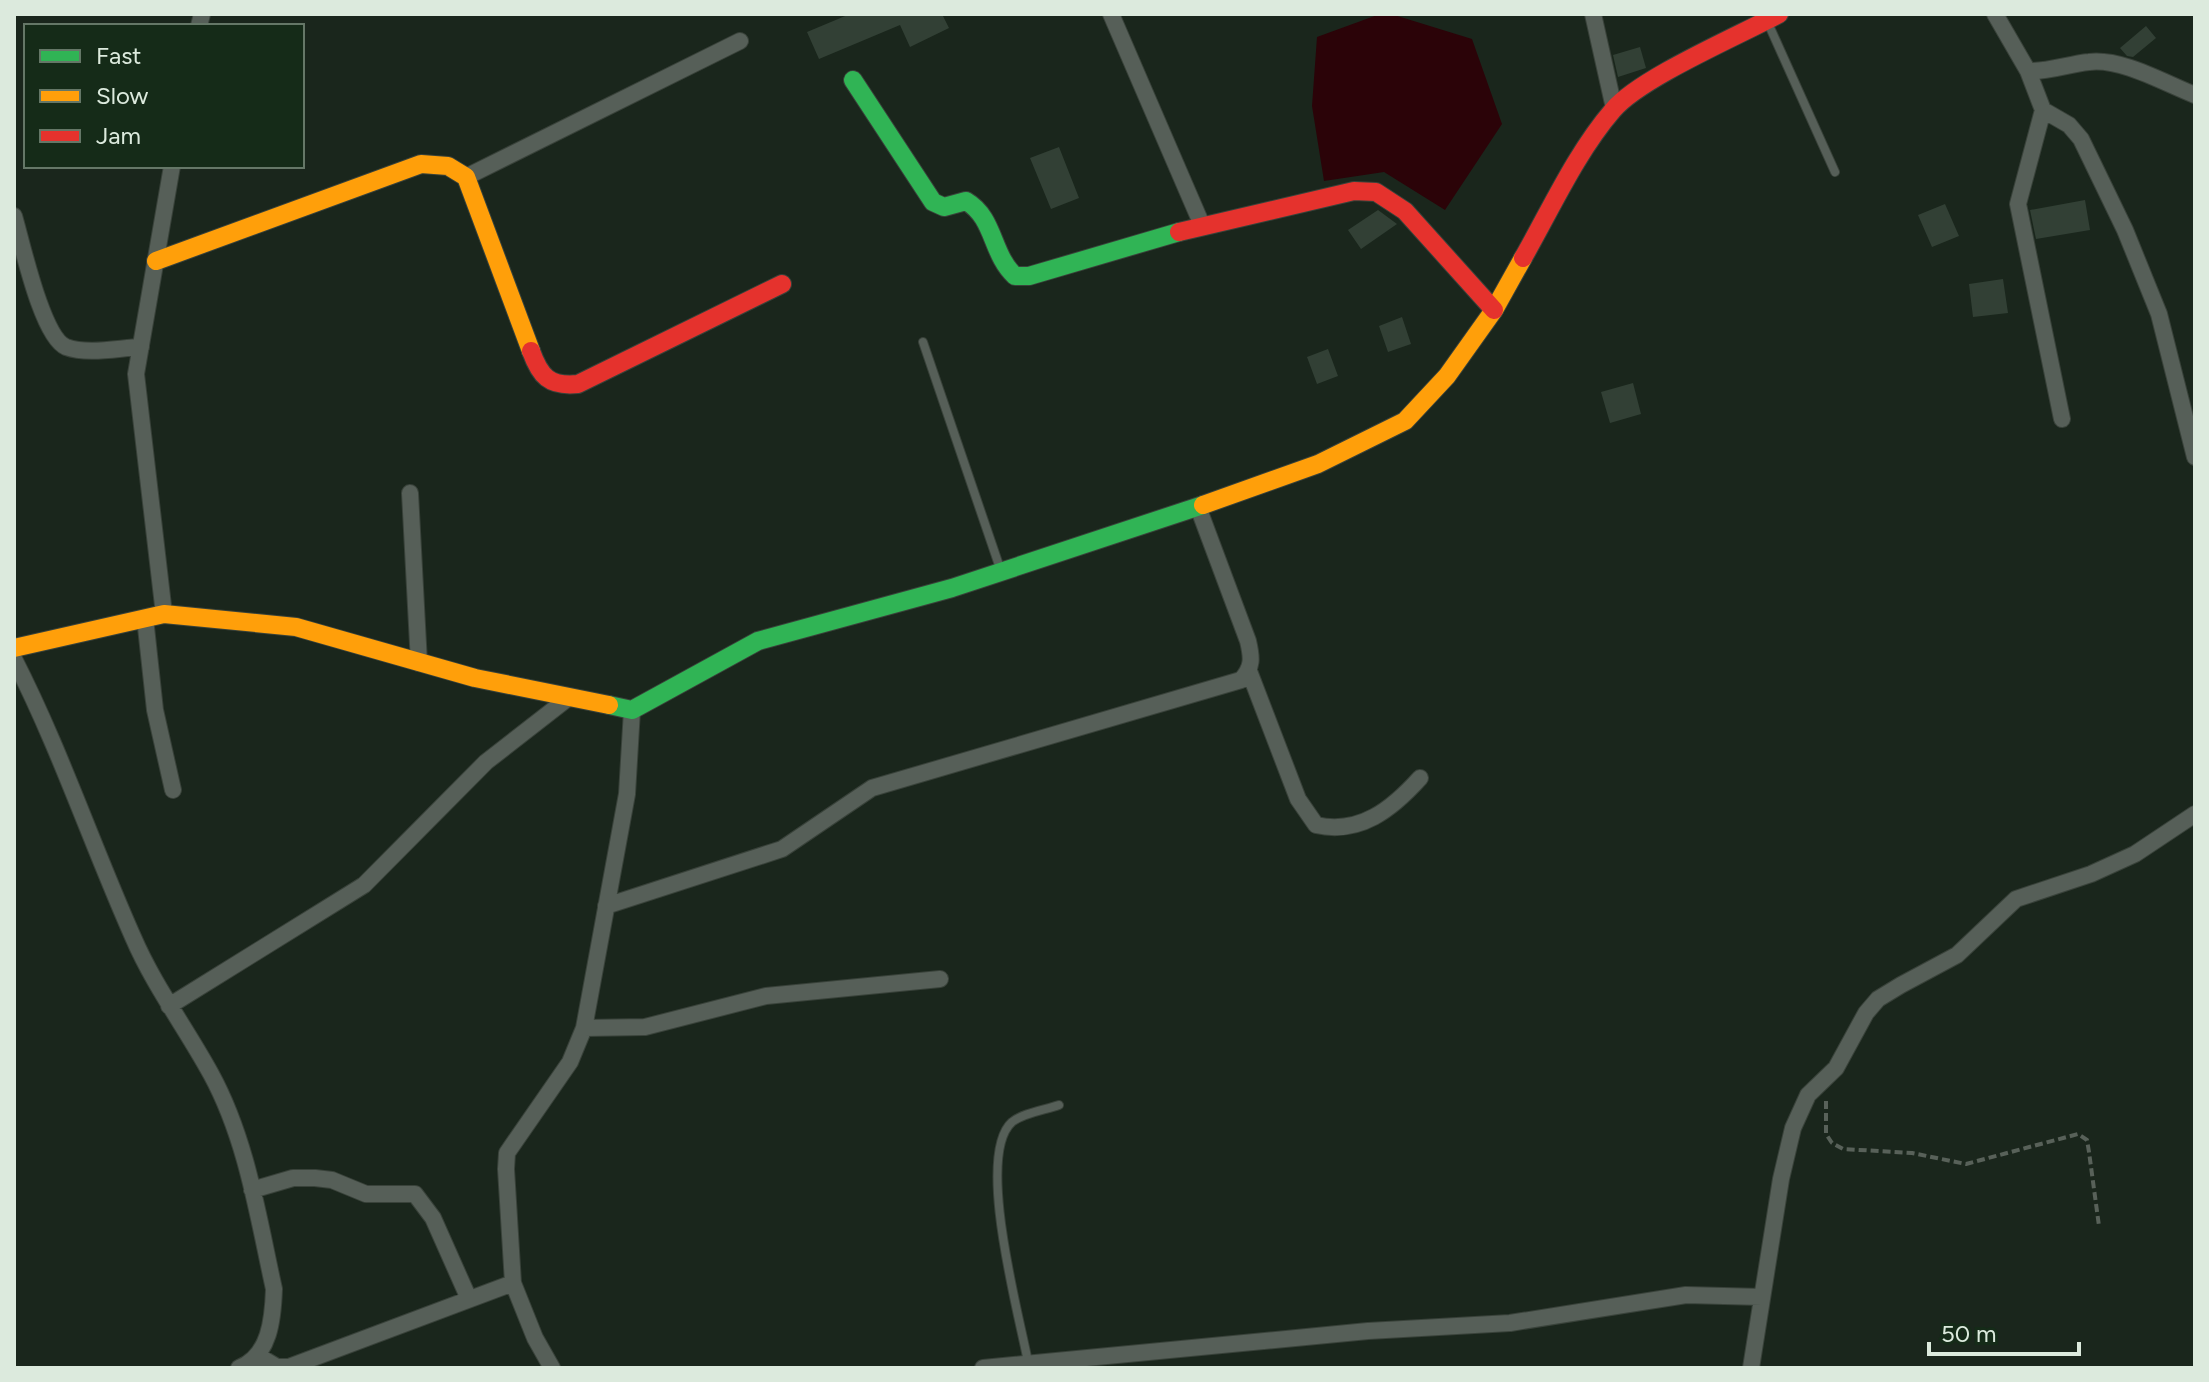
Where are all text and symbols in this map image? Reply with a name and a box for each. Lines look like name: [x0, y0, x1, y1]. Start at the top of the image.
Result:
legend: [24, 24, 304, 168]
text: Fast: [96, 41, 141, 70]
text: Slow: [96, 81, 149, 110]
text: Jam: [96, 121, 141, 150]
scale bar: [1929, 1306, 2079, 1356]
text: 50 m: [1941, 1319, 1997, 1348]

